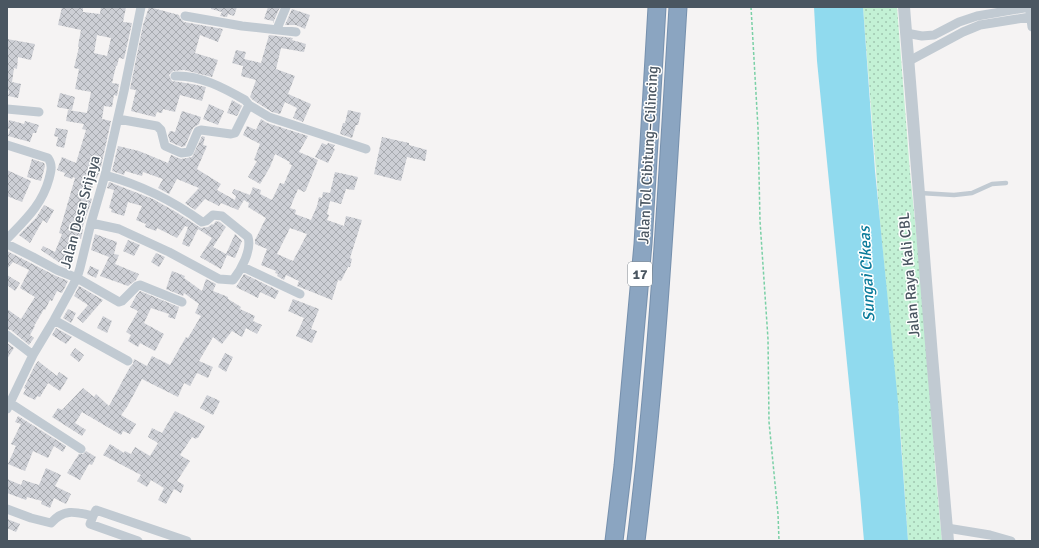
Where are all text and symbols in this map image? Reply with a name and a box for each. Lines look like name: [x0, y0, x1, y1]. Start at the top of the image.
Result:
street label: Jalan Tol Cibitung–Cilincing: [634, 65, 662, 245]
street label: Jalan Desa Srijaya: [56, 153, 104, 271]
street label: Jalan Raya Kali CBL: [895, 211, 923, 338]
water label: Sungai Cikeas: [854, 224, 879, 322]
road number: 17: [628, 262, 652, 286]

